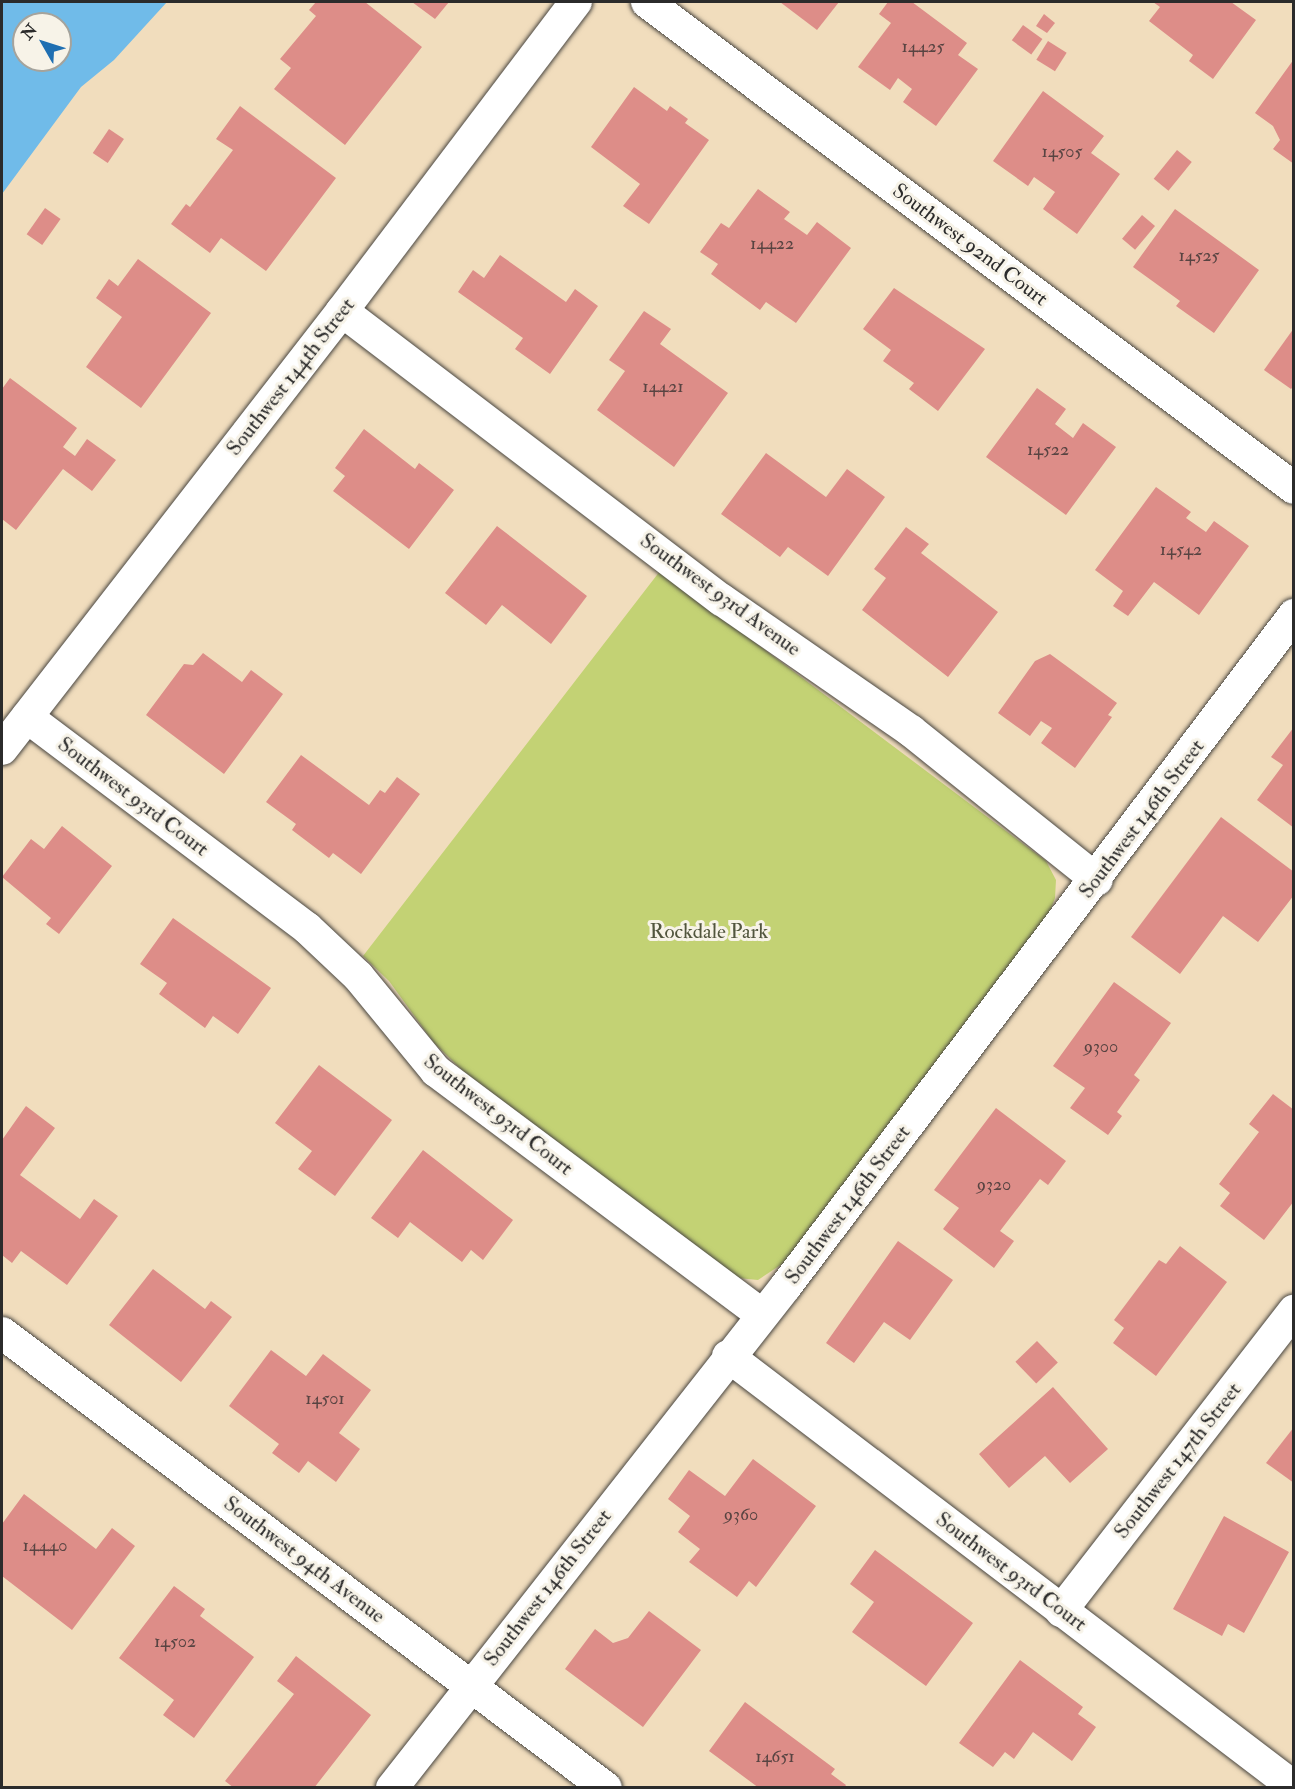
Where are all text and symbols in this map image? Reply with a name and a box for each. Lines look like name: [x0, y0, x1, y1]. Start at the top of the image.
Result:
north arrow: [12, 12, 72, 72]
text: N: [17, 20, 42, 44]
house number: 14425: [902, 36, 944, 58]
house number: 14505: [1041, 141, 1083, 163]
street label: Southwest 92nd Court: [887, 178, 1053, 312]
house number: 14422: [750, 233, 794, 255]
house number: 14525: [1179, 245, 1219, 267]
street label: Southwest 144th Street: [222, 293, 360, 461]
house number: 14421: [642, 376, 684, 398]
house number: 14522: [1027, 439, 1069, 461]
street label: Southwest 93rd Avenue: [635, 528, 805, 662]
house number: 14542: [1160, 539, 1202, 561]
street label: Southwest 93rd Court: [53, 732, 213, 862]
street label: Southwest 146th Street: [1074, 735, 1210, 903]
park label: Rockdale Park: [650, 919, 768, 945]
house number: 9300: [1084, 1036, 1118, 1058]
street label: Southwest 93rd Court: [418, 1049, 578, 1181]
street label: Southwest 146th Street: [780, 1121, 916, 1289]
house number: 9320: [977, 1174, 1011, 1196]
street label: Southwest 147th Street: [1109, 1378, 1247, 1544]
house number: 14501: [305, 1388, 345, 1410]
street label: Southwest 94th Avenue: [218, 1491, 390, 1629]
street label: Southwest 146th Street: [479, 1504, 617, 1672]
house number: 9360: [724, 1504, 758, 1526]
street label: Southwest 93rd Court: [931, 1507, 1091, 1637]
house number: 14440: [23, 1535, 67, 1557]
house number: 14502: [154, 1631, 196, 1653]
house number: 14651: [755, 1746, 795, 1768]

